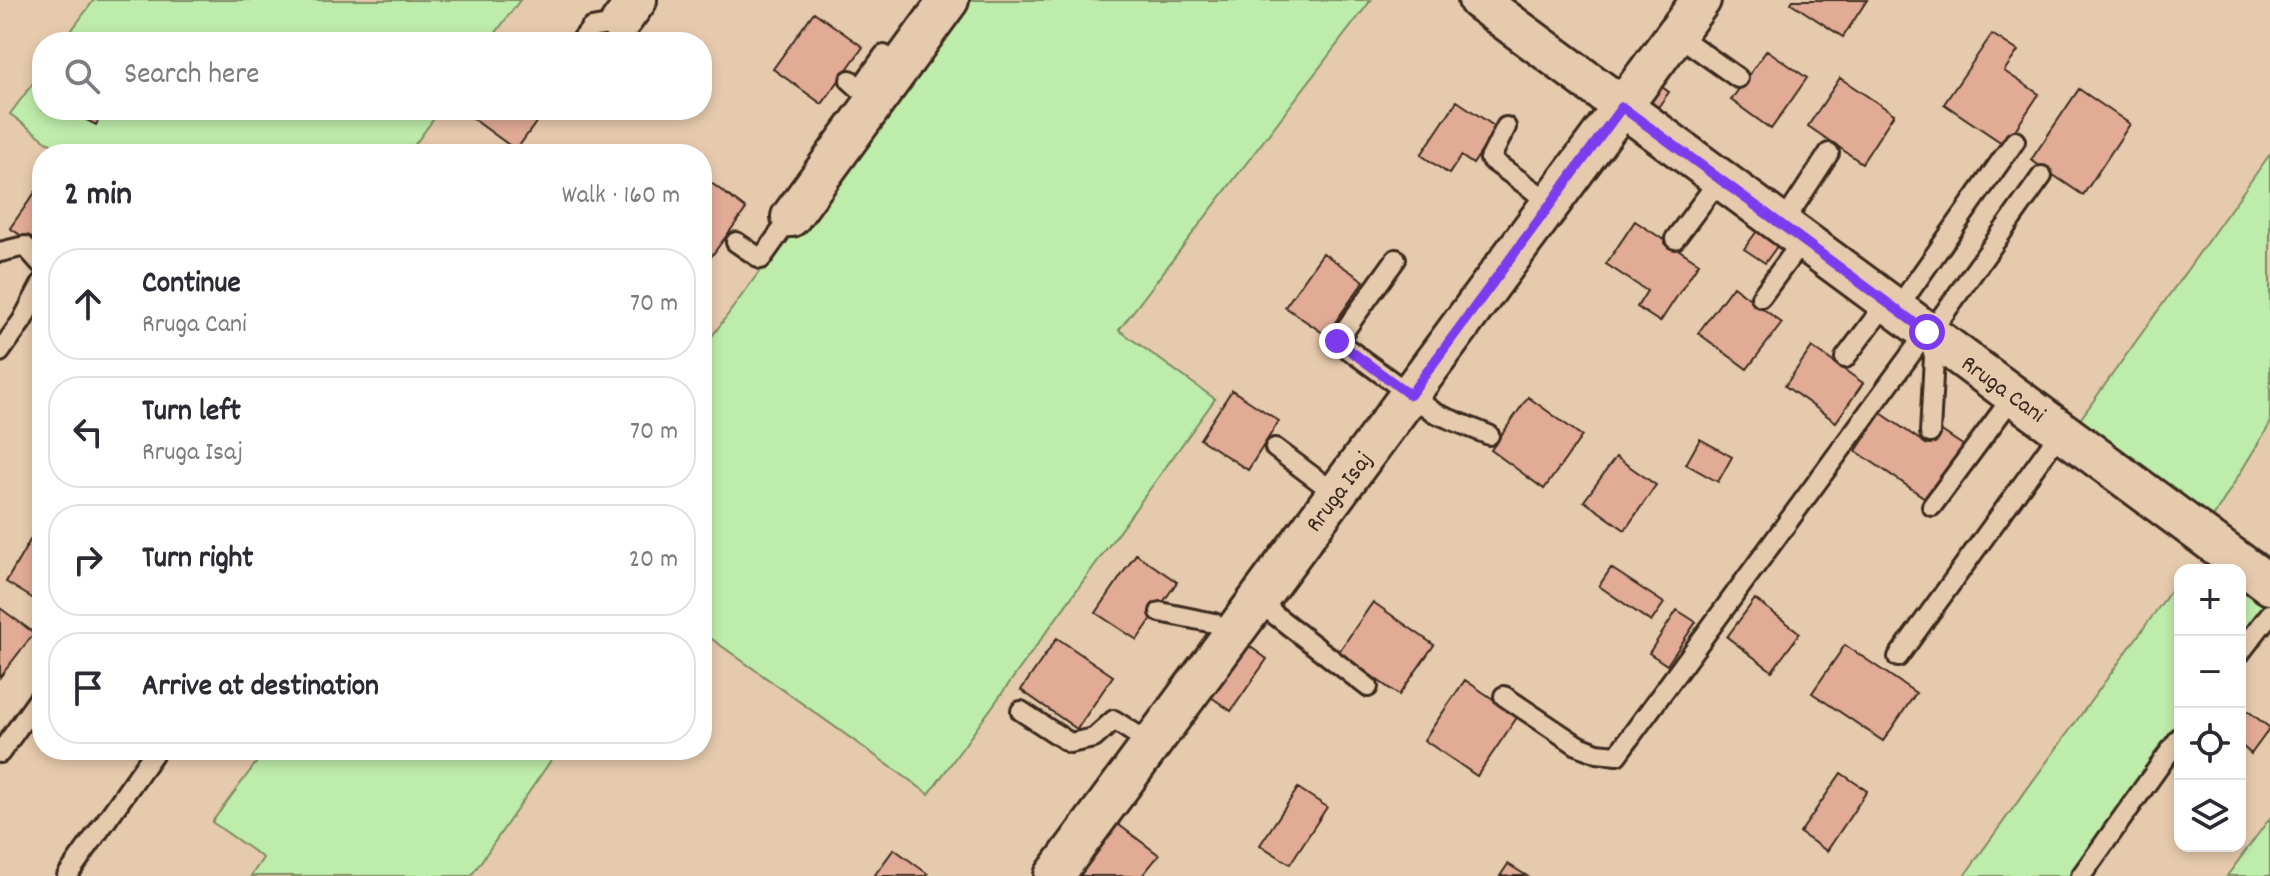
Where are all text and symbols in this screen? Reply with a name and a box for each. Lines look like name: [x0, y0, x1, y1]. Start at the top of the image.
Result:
search box: [32, 32, 712, 120]
icon: search: [60, 54, 104, 98]
text: Search here: [124, 55, 260, 98]
text: 2 min: [64, 172, 132, 221]
text: Walk · 160 m: [562, 178, 680, 215]
text: Continue: [142, 264, 241, 307]
icon: ahead: [66, 282, 110, 326]
text: 70 m: [630, 286, 678, 323]
text: Rruga Cani: [142, 307, 247, 344]
route start: [1909, 314, 1945, 350]
route end: [1319, 323, 1355, 359]
street label: Rruga Cani: [1953, 348, 2051, 433]
text: Turn left: [142, 392, 241, 435]
icon: left: [66, 410, 110, 454]
text: 70 m: [630, 414, 678, 451]
text: Rruga Isaj: [142, 435, 243, 472]
street label: Rruga Isaj: [1299, 445, 1382, 540]
icon: right: [66, 538, 110, 582]
text: Turn right: [142, 539, 253, 582]
text: 20 m: [629, 542, 678, 579]
map controls: [2174, 564, 2246, 852]
button: +: [2174, 564, 2246, 636]
button: −: [2174, 636, 2246, 708]
icon: arrive: [66, 666, 110, 710]
text: Arrive at destination: [142, 667, 379, 710]
button: locate: [2174, 708, 2246, 780]
button: layers: [2174, 780, 2246, 852]

